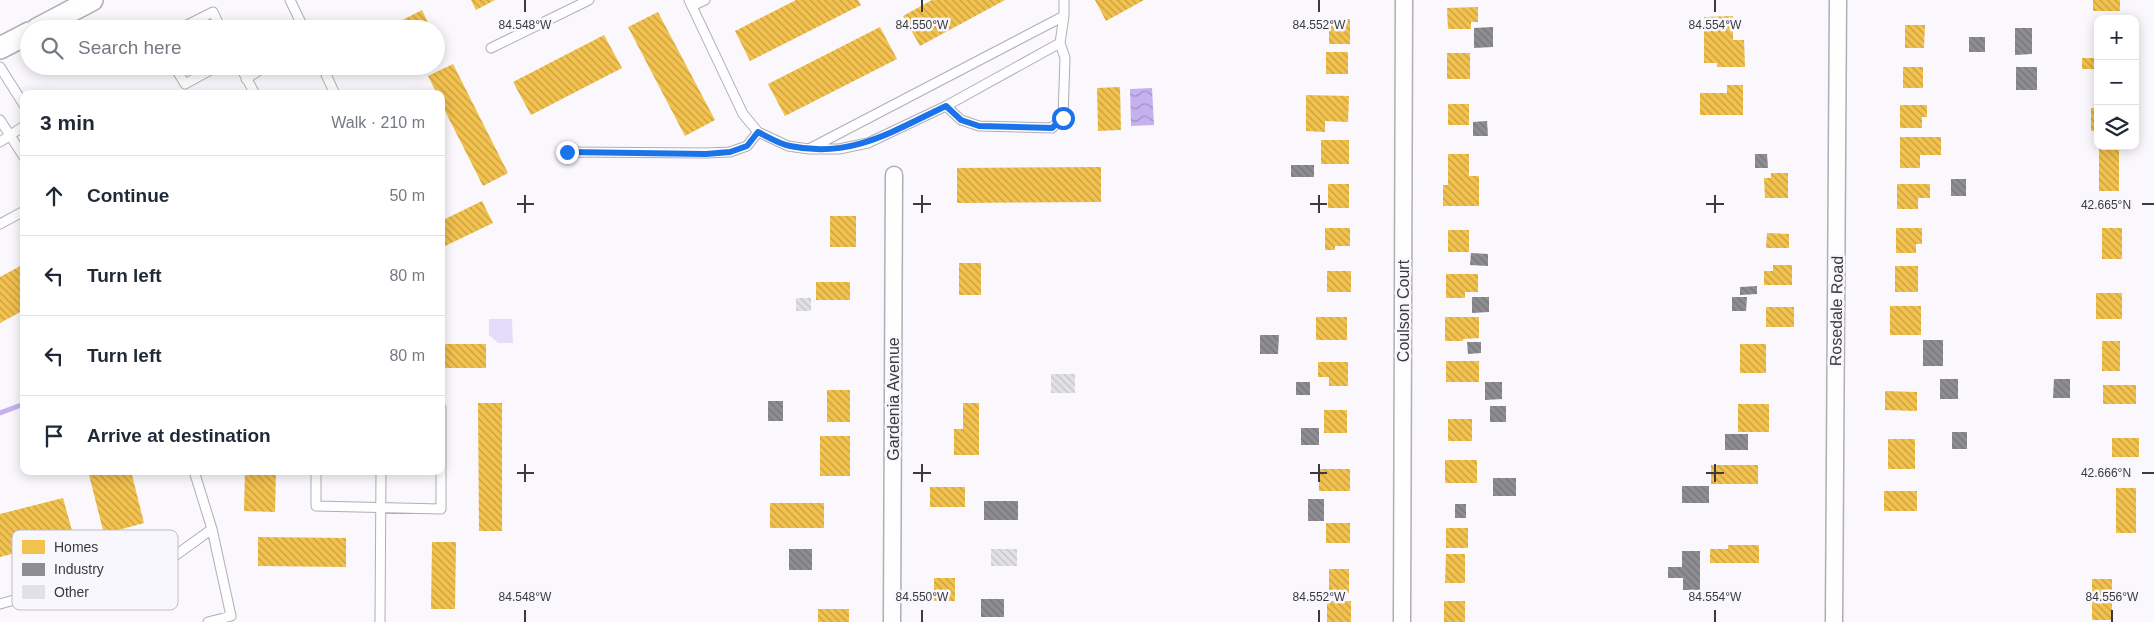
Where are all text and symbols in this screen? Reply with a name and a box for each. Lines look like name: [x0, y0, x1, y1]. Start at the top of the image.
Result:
map controls: [2094, 15, 2139, 150]
button: +: [2094, 15, 2139, 60]
text: 84.548°W: [499, 18, 552, 32]
text: 84.550°W: [896, 18, 949, 32]
text: 84.552°W: [1293, 18, 1346, 32]
text: 84.554°W: [1689, 18, 1742, 32]
search box: [20, 20, 445, 75]
icon: search: [38, 34, 66, 62]
text: Search here: [78, 37, 182, 58]
button: −: [2094, 60, 2139, 105]
button: layers: [2094, 105, 2139, 150]
route start: [1052, 107, 1075, 130]
text: 3 min: [40, 111, 95, 134]
text: Walk · 210 m: [331, 114, 425, 131]
route end: [556, 141, 579, 164]
icon: ahead: [40, 182, 68, 210]
text: Continue: [87, 185, 169, 206]
text: 50 m: [389, 187, 425, 204]
text: 42.665°N: [2081, 198, 2131, 212]
street label: Rosedale Road: [1827, 256, 1846, 366]
street label: Coulson Court: [1395, 259, 1412, 362]
icon: left: [40, 262, 68, 290]
text: Turn left: [87, 265, 162, 286]
text: 80 m: [389, 267, 425, 284]
street label: Gardenia Avenue: [885, 337, 902, 461]
icon: left: [40, 342, 68, 370]
text: Turn left: [87, 345, 162, 366]
text: 80 m: [389, 347, 425, 364]
icon: arrive: [40, 422, 68, 450]
text: Arrive at destination: [87, 425, 271, 446]
text: 42.666°N: [2081, 466, 2131, 480]
legend: [12, 530, 178, 610]
text: Homes: [54, 539, 98, 555]
text: Industry: [54, 561, 104, 577]
text: Other: [54, 584, 89, 600]
text: 84.548°W: [499, 590, 552, 604]
text: 84.550°W: [896, 590, 949, 604]
text: 84.552°W: [1293, 590, 1346, 604]
text: 84.554°W: [1689, 590, 1742, 604]
text: 84.556°W: [2086, 590, 2139, 604]

